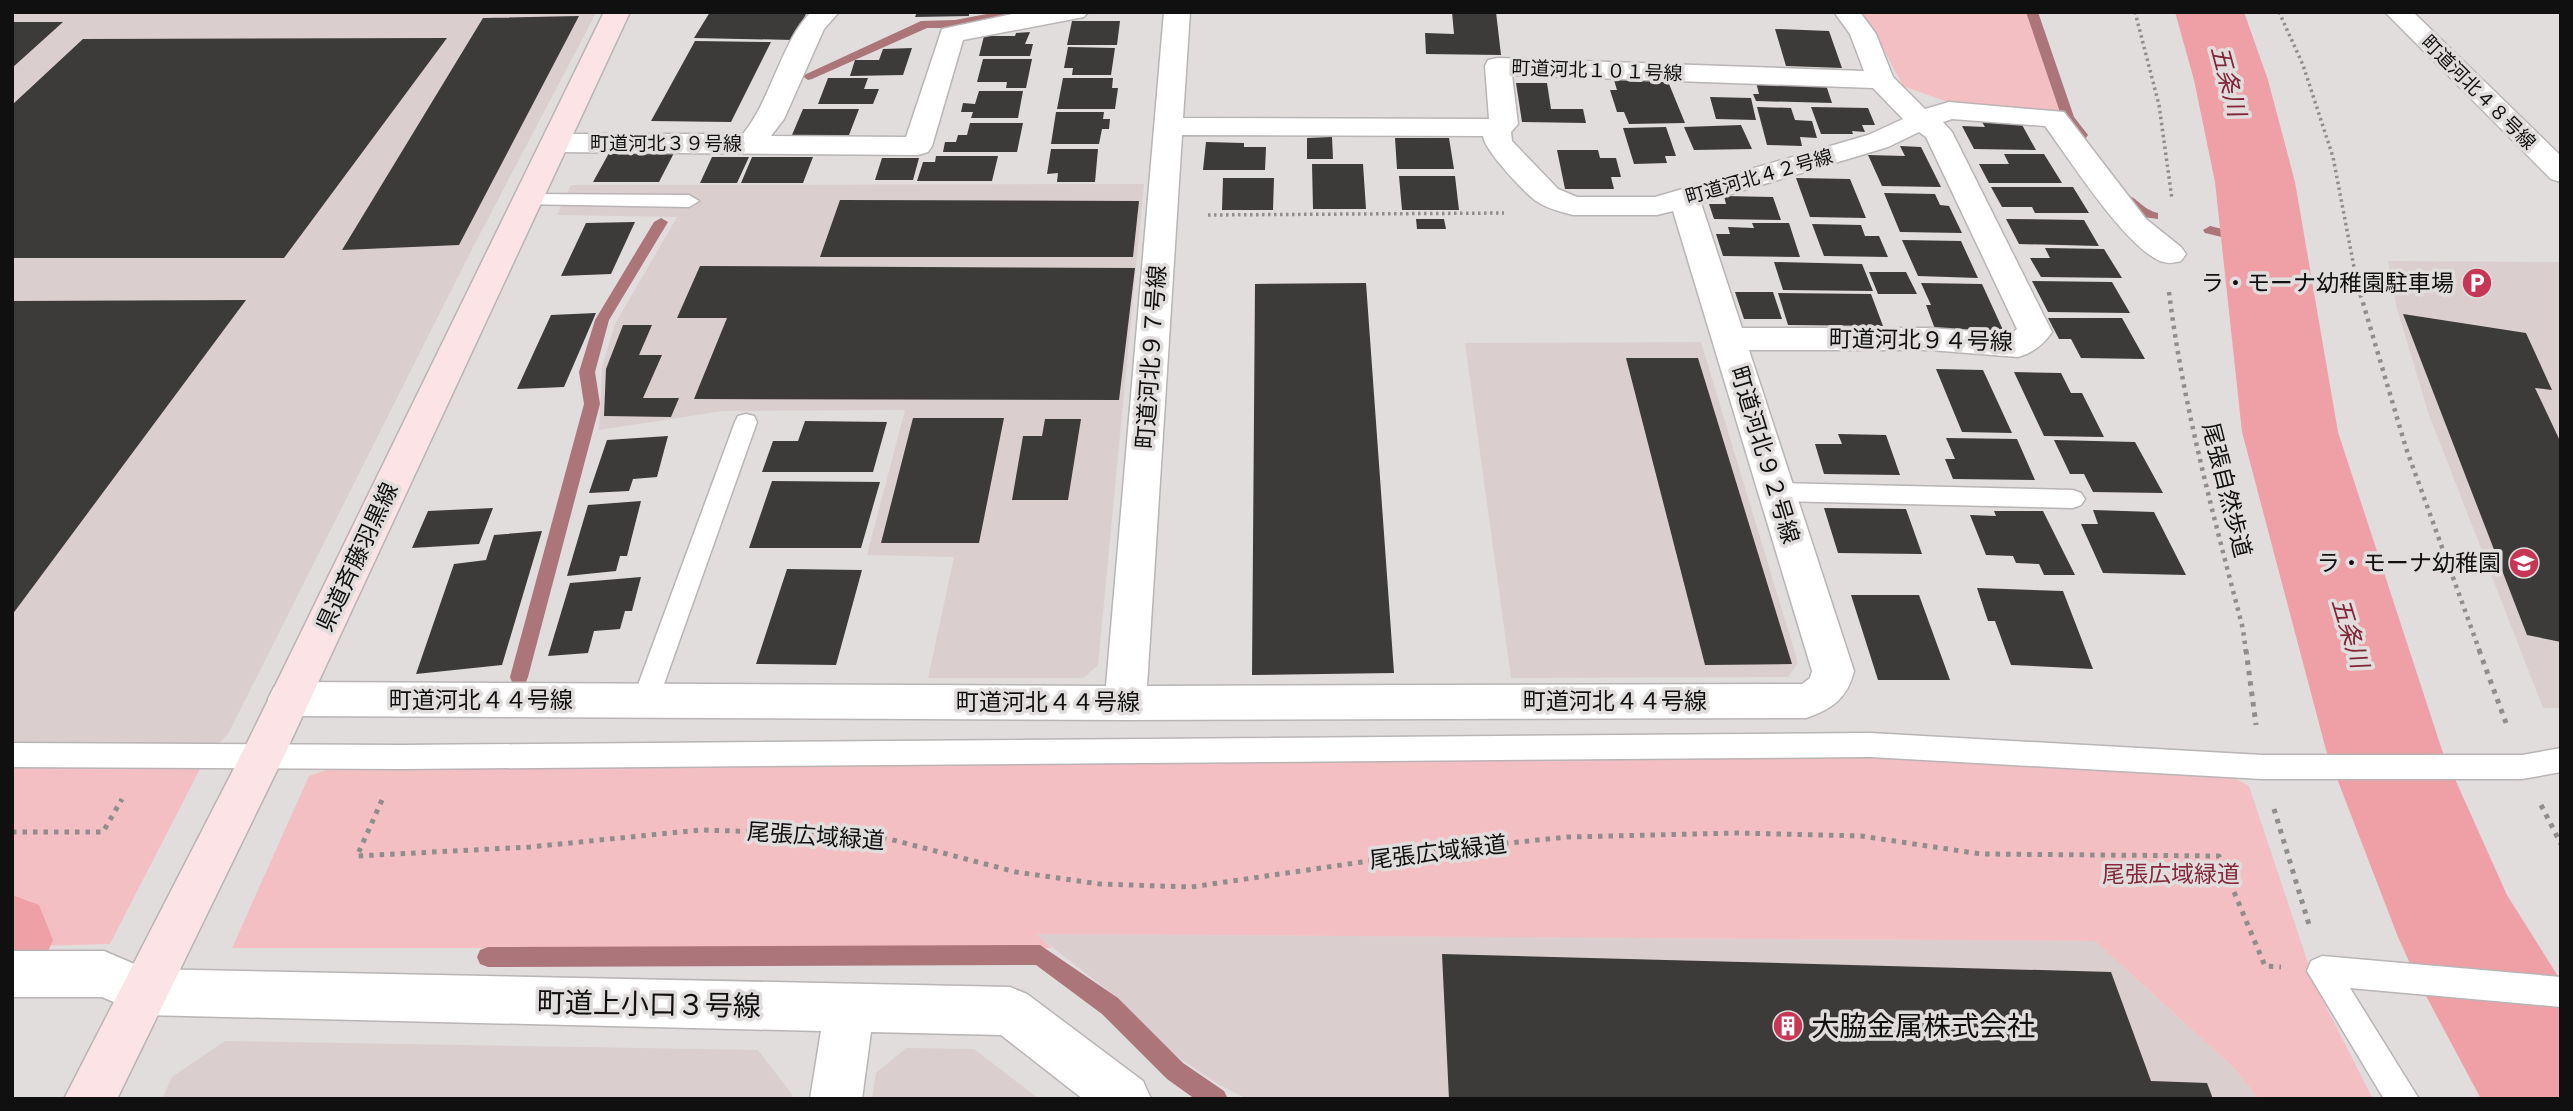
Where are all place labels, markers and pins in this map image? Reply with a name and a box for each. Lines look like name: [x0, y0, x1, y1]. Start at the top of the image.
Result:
parking icon: ラ・モーナ幼稚園駐車場: [2460, 266, 2494, 300]
place label: ラ・モーナ幼稚園駐車場: [2201, 270, 2454, 298]
school or university icon: ラ・モーナ幼稚園: [2507, 546, 2541, 580]
place label: ラ・モーナ幼稚園: [2317, 550, 2501, 578]
building icon: 大脇金属株式会社: [1771, 1009, 1805, 1043]
place label: 大脇金属株式会社: [1811, 1011, 2035, 1044]

